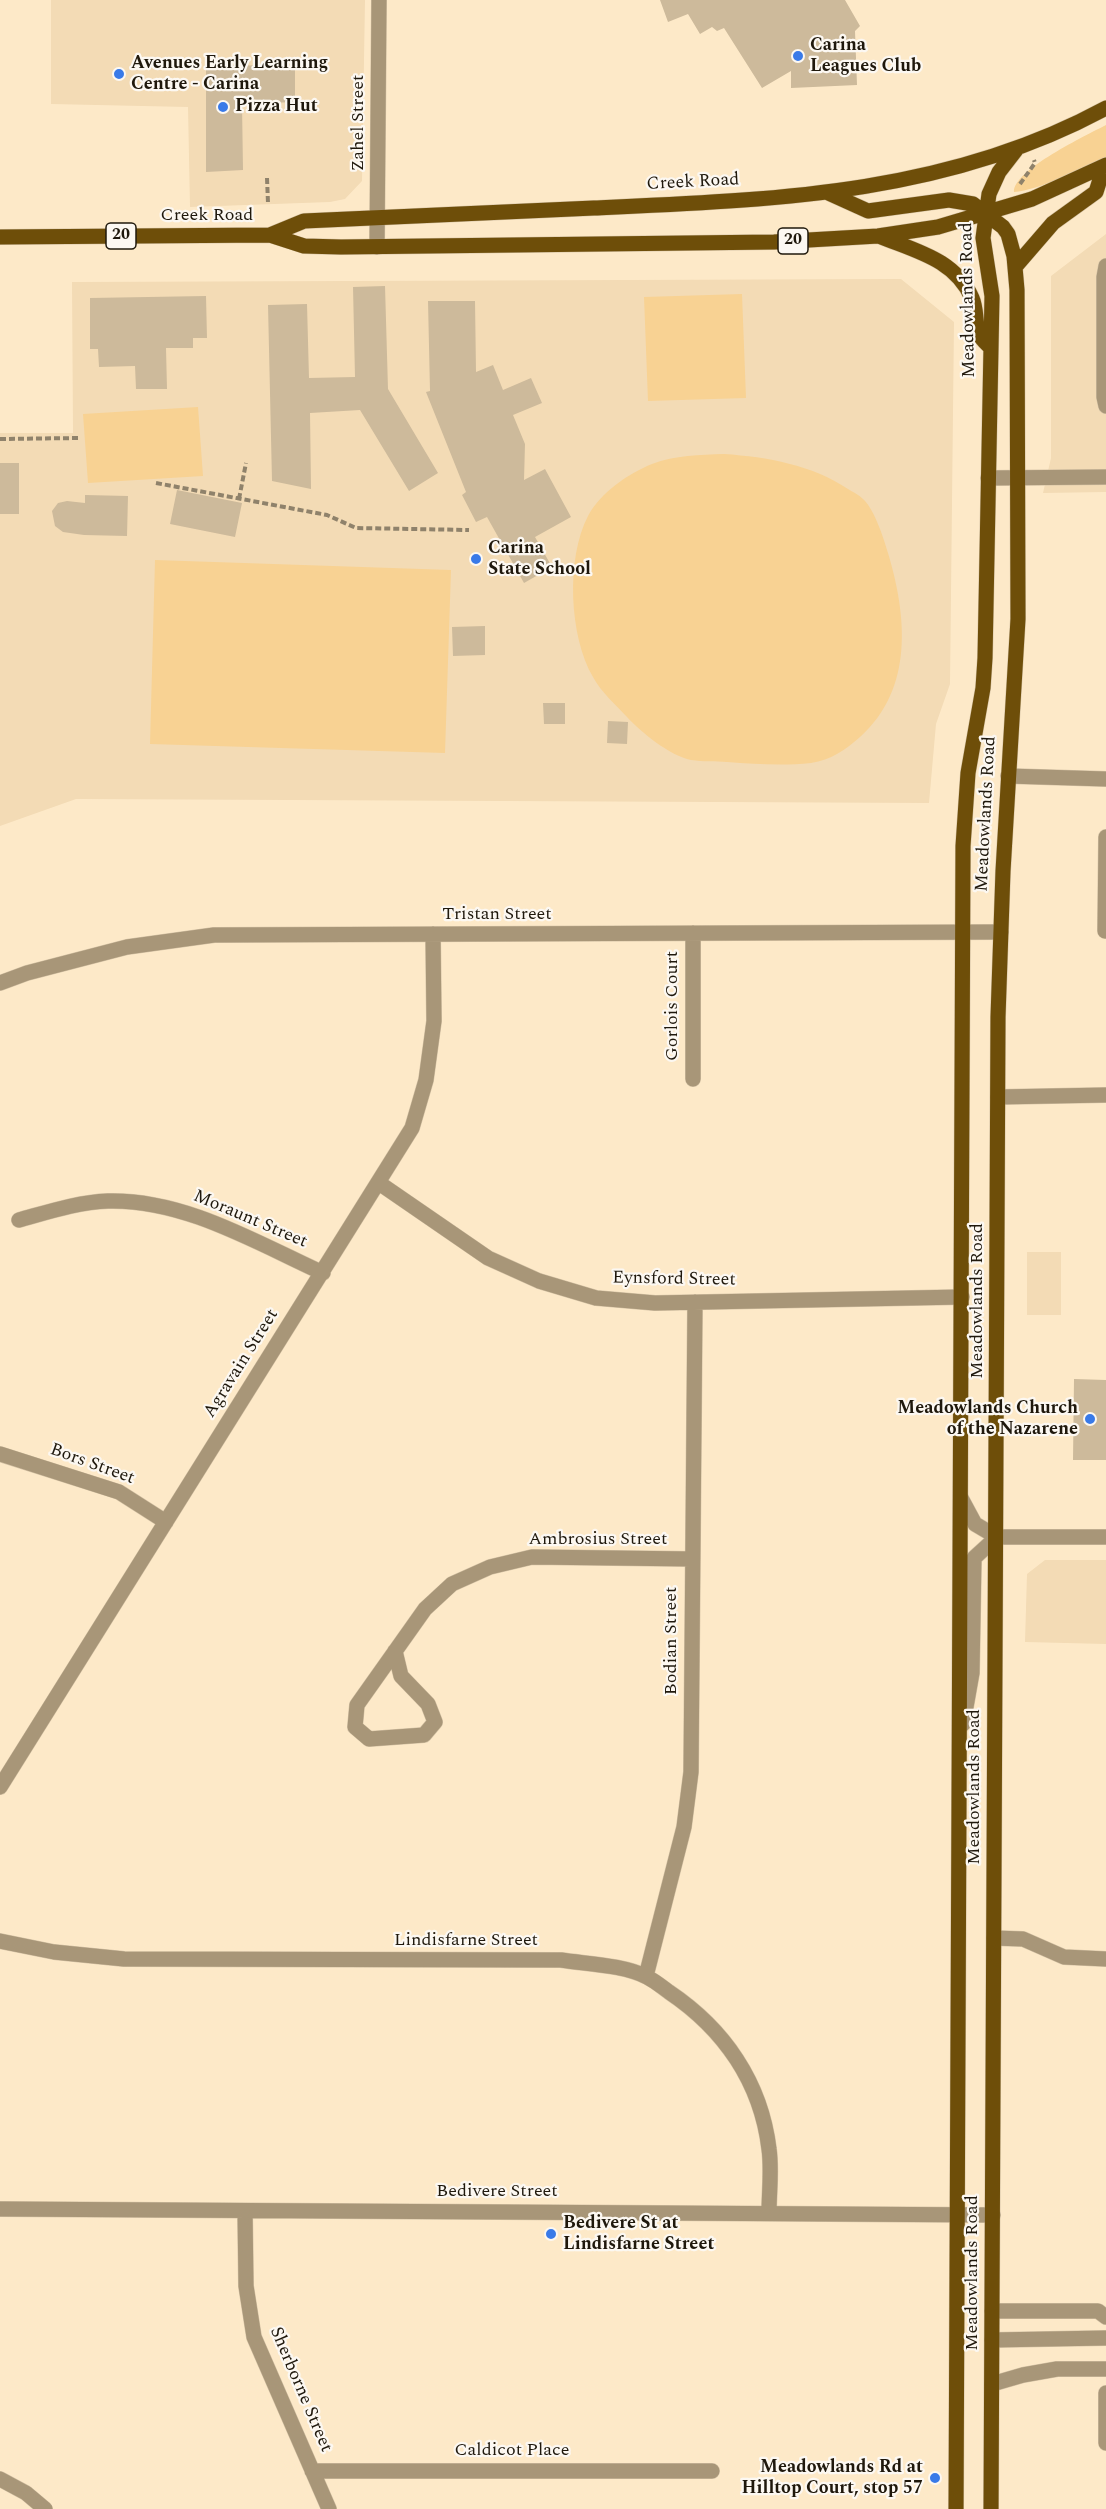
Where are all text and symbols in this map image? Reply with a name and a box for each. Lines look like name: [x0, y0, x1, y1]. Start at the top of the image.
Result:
place label: Carina Leagues Club: [810, 35, 921, 78]
marker: Carina Leagues Club: [791, 49, 805, 63]
place label: Avenues Early Learning Centre - Carina: [131, 53, 328, 96]
marker: Avenues Early Learning Centre - Carina: [112, 67, 126, 81]
street label: Zahel Street: [348, 75, 370, 171]
place label: Pizza Hut: [235, 96, 318, 118]
marker: Pizza Hut: [216, 100, 230, 114]
street label: Creek Road: [646, 170, 740, 196]
street label: Creek Road: [161, 205, 253, 227]
street label: Meadowlands Road: [957, 222, 981, 378]
road number: 20: [106, 223, 136, 249]
road number: 20: [778, 228, 808, 254]
place label: Carina State School: [488, 538, 591, 580]
marker: Carina State School: [469, 552, 483, 566]
street label: Meadowlands Road: [972, 736, 1002, 892]
street label: Tristan Street: [442, 904, 552, 926]
street label: Gorlois Court: [662, 951, 684, 1061]
street label: Moraunt Street: [190, 1186, 310, 1254]
street label: Meadowlands Road: [967, 1223, 989, 1379]
street label: Eynsford Street: [612, 1268, 736, 1292]
street label: Agravain Street: [200, 1306, 284, 1422]
place label: Meadowlands Church of the Nazarene: [897, 1398, 1078, 1440]
marker: Meadowlands Church of the Nazarene: [1083, 1412, 1097, 1426]
street label: Bors Street: [47, 1440, 137, 1490]
street label: Ambrosius Street: [529, 1529, 667, 1551]
street label: Bodian Street: [661, 1587, 683, 1695]
street label: Meadowlands Road: [964, 1709, 986, 1865]
street label: Lindisfarne Street: [394, 1930, 538, 1952]
street label: Bedivere Street: [436, 2181, 558, 2203]
street label: Meadowlands Road: [962, 2195, 984, 2351]
place label: Bedivere St at Lindisfarne Street: [563, 2213, 714, 2256]
marker: Bedivere St at Lindisfarne Street: [544, 2227, 558, 2241]
street label: Sherborne Street: [264, 2324, 336, 2456]
street label: Caldicot Place: [455, 2440, 569, 2462]
place label: Meadowlands Rd at Hilltop Court, stop 57: [741, 2457, 923, 2500]
marker: Meadowlands Rd at Hilltop Court, stop 57: [928, 2471, 942, 2485]

